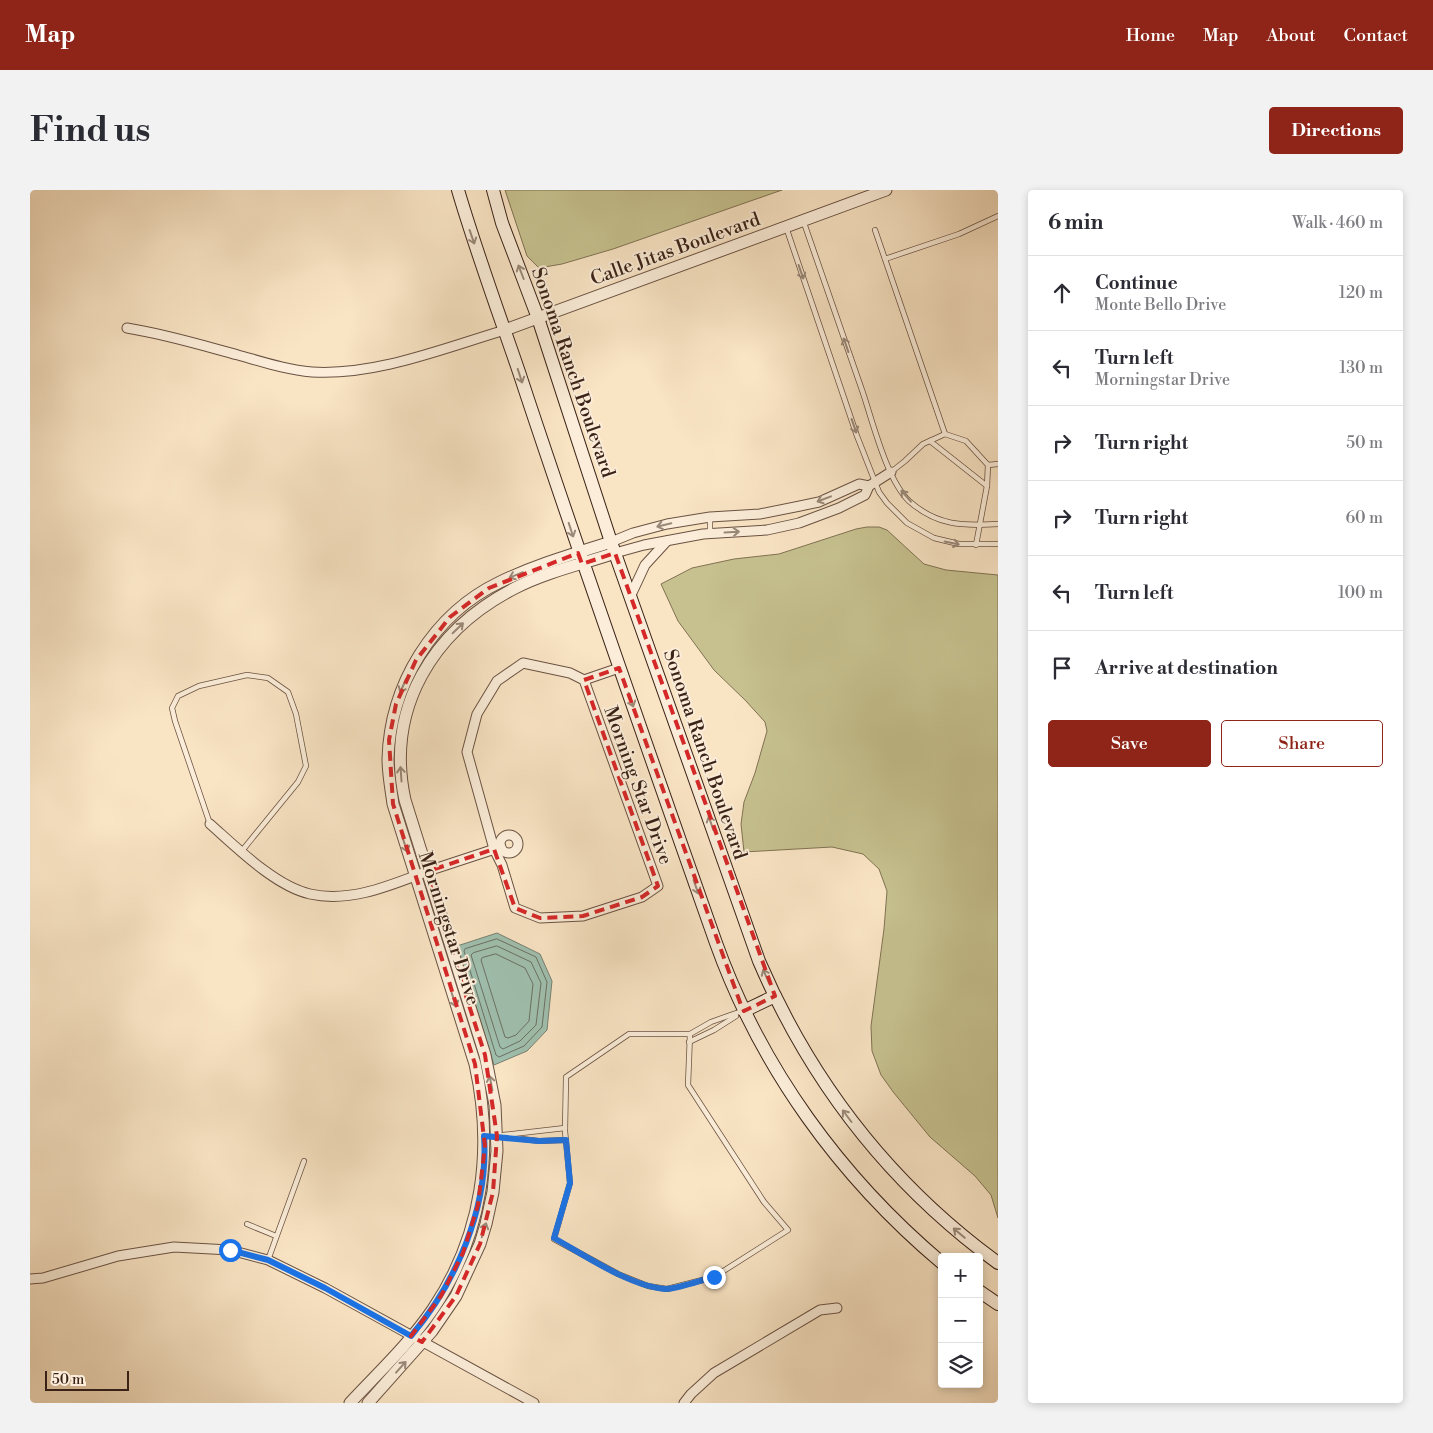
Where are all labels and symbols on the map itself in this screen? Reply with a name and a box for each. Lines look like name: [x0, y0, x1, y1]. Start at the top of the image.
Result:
street label: Calle Jitas Boulevard: [587, 207, 764, 291]
one-way arrow: [468, 228, 477, 244]
street label: Sonoma Ranch Boulevard: [526, 264, 620, 481]
one-way arrow: [797, 264, 806, 279]
one-way arrow: [516, 265, 525, 280]
one-way arrow: [841, 338, 851, 354]
one-way arrow: [516, 368, 525, 383]
one-way arrow: [850, 417, 859, 433]
one-way arrow: [900, 489, 911, 502]
one-way arrow: [816, 495, 832, 504]
one-way arrow: [656, 521, 672, 531]
one-way arrow: [567, 522, 576, 538]
one-way arrow: [724, 527, 740, 536]
one-way arrow: [944, 538, 960, 548]
one-way arrow: [509, 571, 524, 581]
one-way arrow: [451, 622, 464, 634]
street label: Sonoma Ranch Boulevard: [658, 646, 752, 863]
one-way arrow: [398, 678, 408, 693]
one-way arrow: [626, 692, 636, 708]
street label: Morning Star Drive: [598, 703, 678, 868]
one-way arrow: [397, 767, 406, 783]
one-way arrow: [706, 816, 715, 832]
one-way arrow: [401, 836, 410, 852]
street label: Morningstar Drive: [413, 848, 485, 1008]
one-way arrow: [692, 878, 701, 894]
one-way arrow: [760, 969, 770, 984]
one-way arrow: [450, 991, 460, 1007]
one-way arrow: [486, 1075, 496, 1091]
one-way arrow: [842, 1110, 853, 1123]
one-way arrow: [480, 1222, 490, 1238]
one-way arrow: [953, 1228, 966, 1239]
route start: [219, 1239, 242, 1262]
route end: [703, 1266, 726, 1289]
one-way arrow: [395, 1361, 406, 1374]
scale bar: [45, 1368, 129, 1391]

